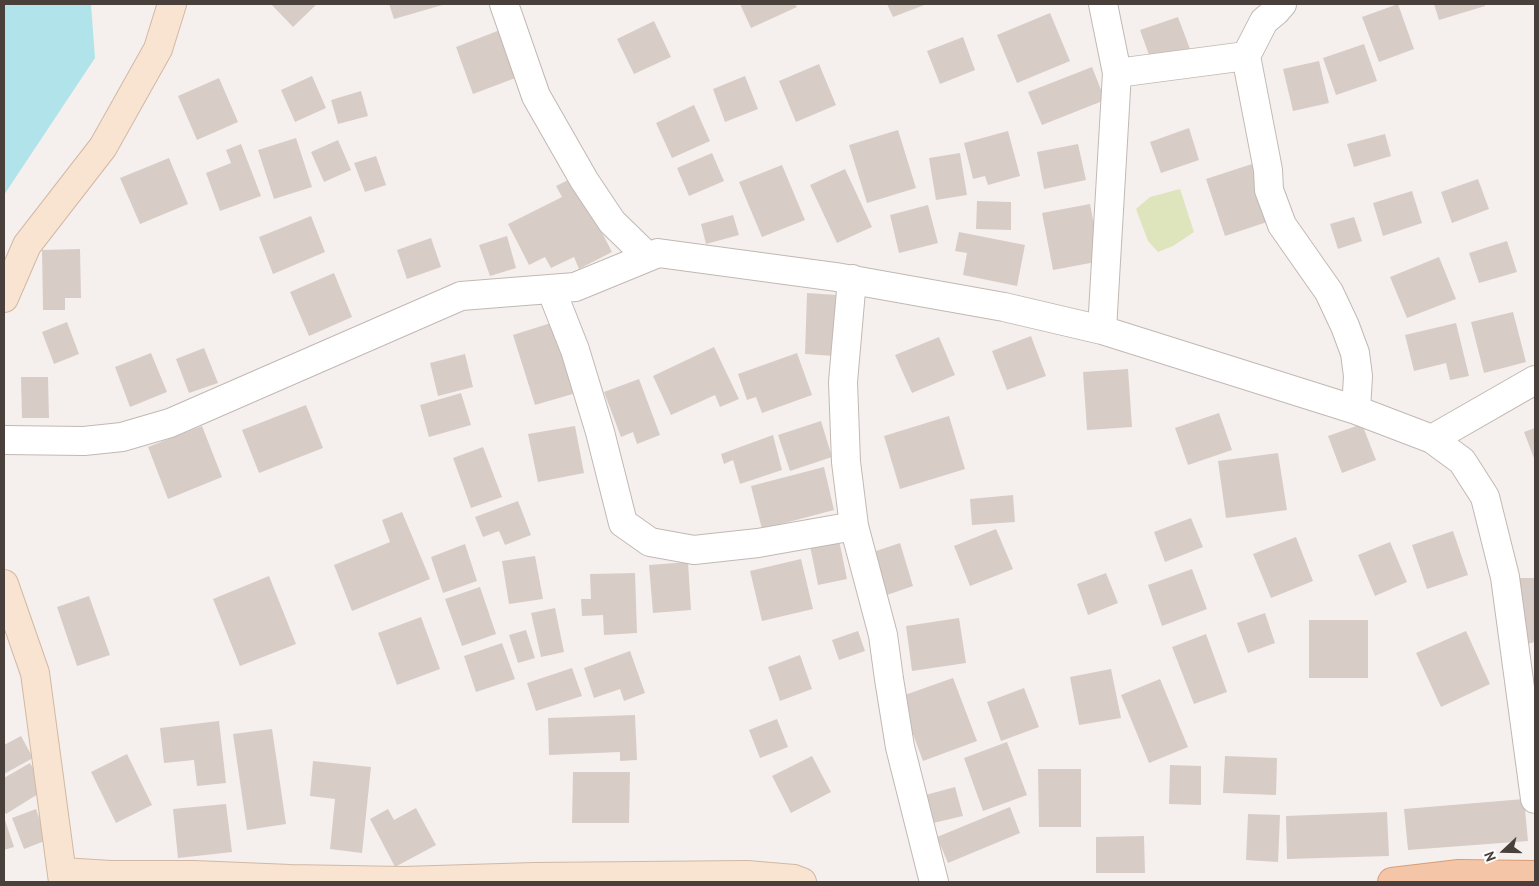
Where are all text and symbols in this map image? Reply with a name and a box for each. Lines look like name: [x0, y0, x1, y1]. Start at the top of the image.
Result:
north arrow: [1479, 826, 1529, 876]
text: N: [1480, 849, 1500, 864]

